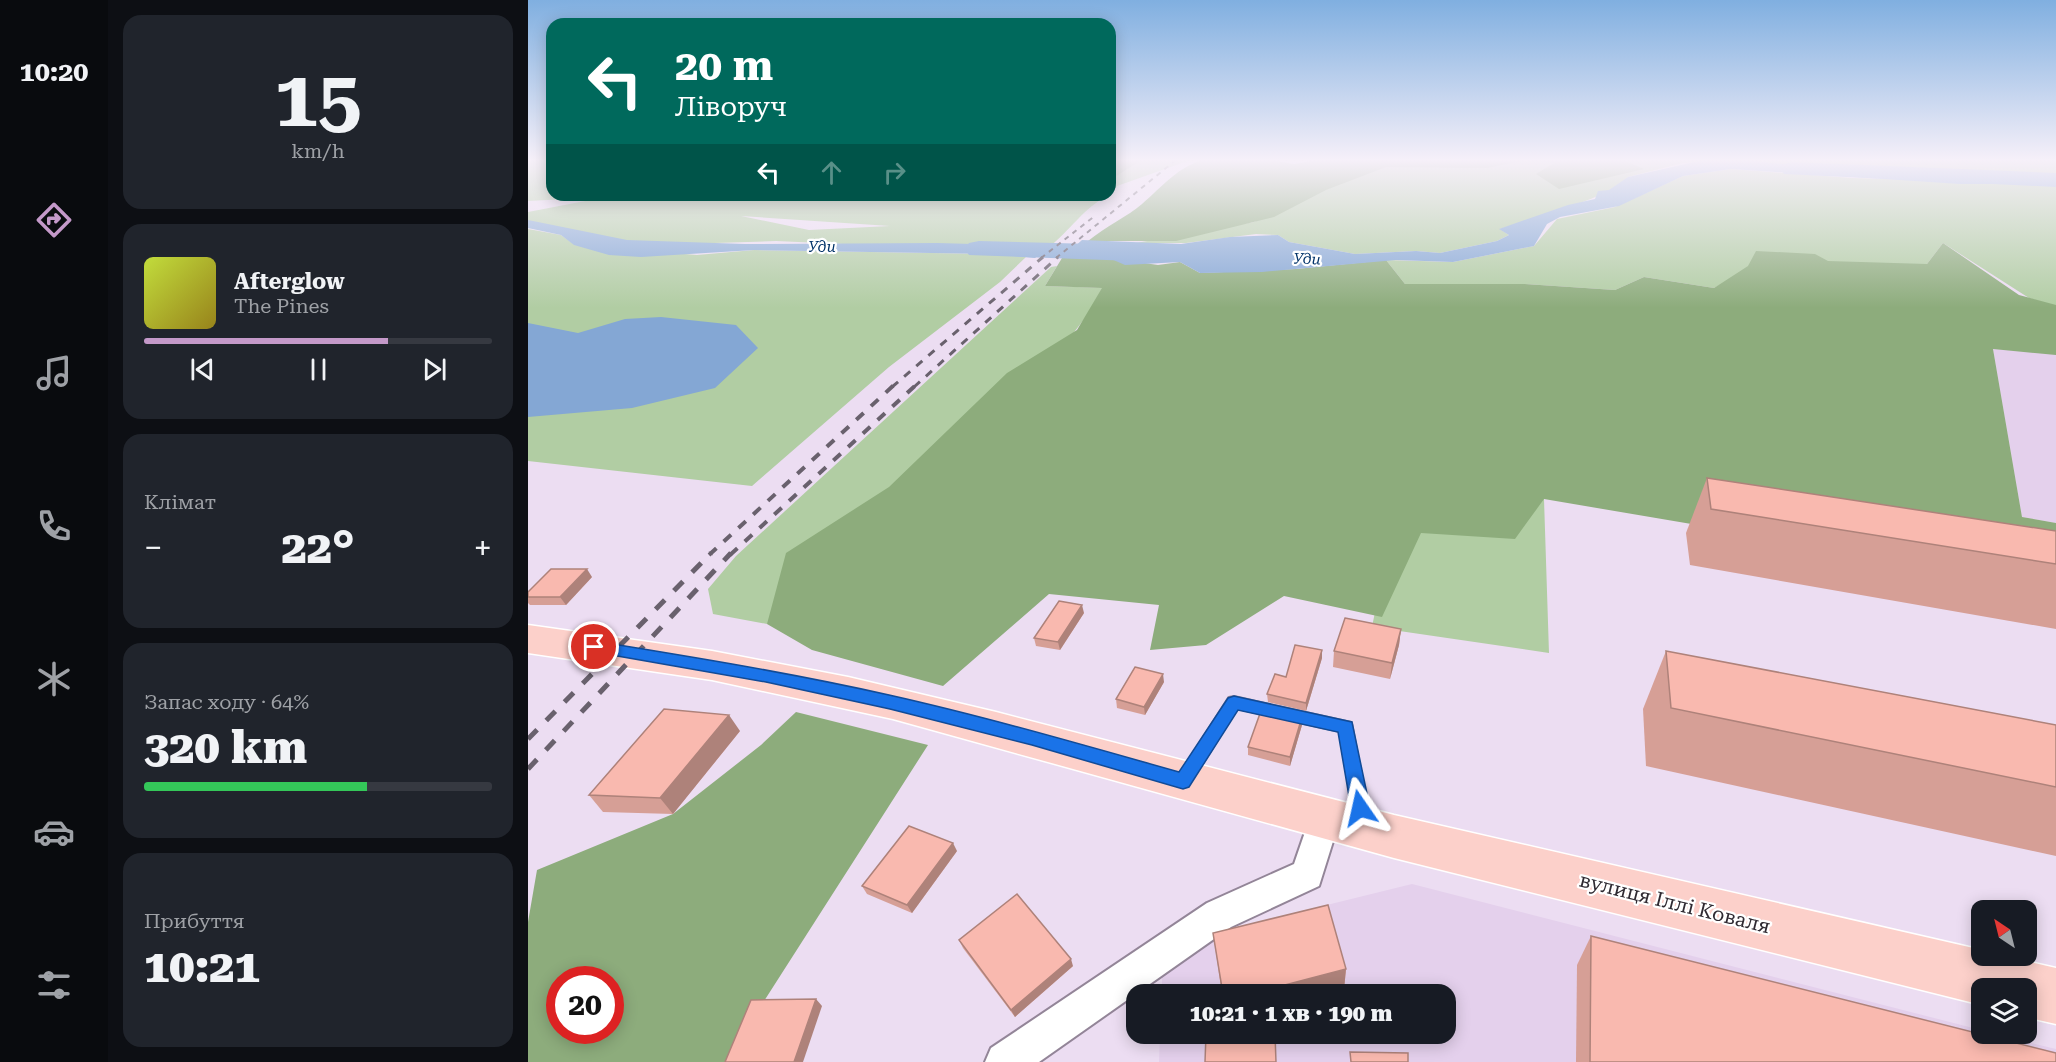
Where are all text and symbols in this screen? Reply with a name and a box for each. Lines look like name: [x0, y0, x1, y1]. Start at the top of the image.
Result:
text: 20 m: [675, 41, 773, 90]
icon: left: [576, 42, 654, 120]
text: 15: [274, 54, 362, 145]
text: 10:20: [20, 56, 88, 88]
text: Ліворуч: [675, 91, 787, 123]
text: km/h: [291, 139, 345, 163]
icon: left: [752, 156, 785, 189]
icon: ahead: [815, 156, 848, 189]
icon: right: [878, 156, 911, 189]
icon: directions: [33, 199, 75, 241]
water label: Уди: [808, 238, 836, 256]
water label: Уди: [1293, 250, 1321, 268]
text: Afterglow: [234, 269, 345, 294]
text: The Pines: [234, 294, 329, 318]
icon: music: [33, 352, 75, 394]
icon: previous: [186, 353, 219, 386]
icon: pause: [302, 353, 335, 386]
icon: next: [418, 353, 451, 386]
text: Клімат: [144, 490, 216, 514]
icon: phone: [33, 505, 75, 547]
text: 22°: [282, 521, 355, 574]
text: −: [144, 528, 162, 567]
text: +: [474, 528, 492, 567]
pin: [568, 621, 619, 672]
icon: arrive: [577, 630, 610, 663]
icon: climate: [33, 658, 75, 700]
text: Запас ходу · 64%: [144, 690, 309, 714]
text: 320 km: [144, 721, 307, 774]
position arrow: [1328, 776, 1392, 840]
icon: car: [33, 811, 75, 853]
street label: вулиця Іллі Коваля: [1577, 868, 1773, 938]
north arrow: [1971, 900, 2037, 966]
map controls: [1971, 900, 2037, 1044]
text: Прибуття: [144, 909, 245, 933]
text: 10:21: [144, 940, 260, 993]
icon: filters: [33, 964, 75, 1006]
speed limit sign: 20: [546, 966, 624, 1044]
button: layers: [1971, 978, 2037, 1044]
text: 10:21 · 1 хв · 190 m: [1190, 1001, 1392, 1026]

